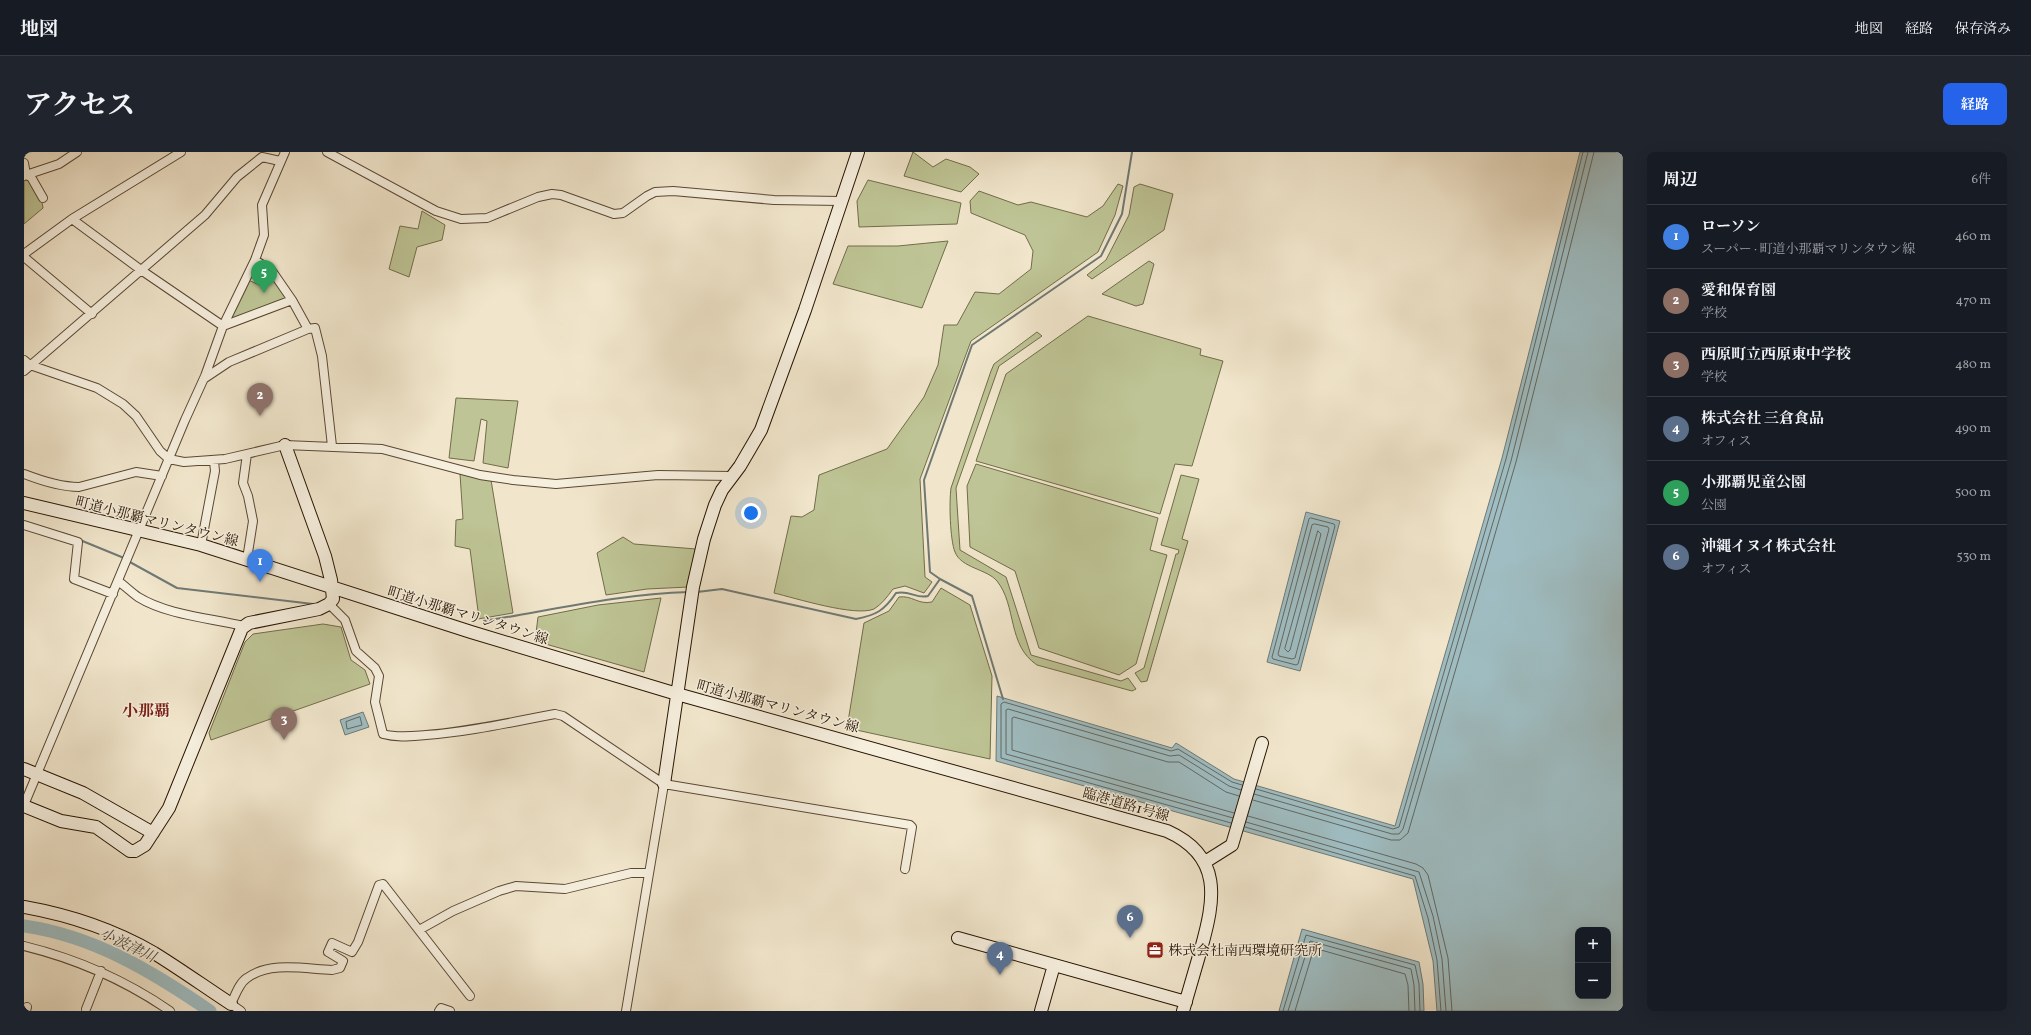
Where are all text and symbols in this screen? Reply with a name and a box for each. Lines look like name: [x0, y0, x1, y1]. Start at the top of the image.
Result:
text: 地図: [20, 17, 58, 43]
text: 地図: [1855, 20, 1883, 39]
text: 経路: [1905, 20, 1933, 39]
text: 保存済み: [1955, 20, 2011, 39]
button: 経路: [1943, 83, 2007, 125]
text: アクセス: [24, 87, 135, 126]
text: 周辺: [1663, 169, 1697, 192]
text: 6件: [1971, 171, 1991, 189]
text: ローソン: [1701, 217, 1760, 238]
text: 1: [1673, 228, 1679, 246]
text: 460 m: [1955, 228, 1991, 246]
text: スーパー · 町道小那覇マリンタウン線: [1701, 241, 1915, 259]
pin: 5: [251, 260, 277, 293]
text: 愛和保育園: [1701, 281, 1776, 302]
text: 2: [1673, 292, 1679, 310]
text: 470 m: [1956, 292, 1991, 310]
text: 学校: [1701, 305, 1727, 323]
text: 西原町立西原東中学校: [1701, 345, 1851, 366]
text: 3: [1673, 356, 1679, 374]
text: 480 m: [1955, 356, 1991, 374]
text: 学校: [1701, 369, 1727, 387]
pin: 2: [247, 383, 273, 416]
text: 株式会社 三倉食品: [1701, 409, 1824, 430]
text: 4: [1672, 420, 1680, 438]
text: 490 m: [1955, 420, 1991, 438]
text: オフィス: [1701, 433, 1752, 451]
text: 小那覇児童公園: [1701, 473, 1806, 494]
text: 5: [1673, 484, 1679, 502]
text: 500 m: [1955, 484, 1991, 502]
street label: 町道小那覇マリンタウン線: [73, 493, 240, 552]
text: 公園: [1701, 497, 1727, 515]
your location: [741, 503, 761, 523]
text: 沖縄イヌイ株式会社: [1701, 537, 1836, 558]
text: 6: [1672, 548, 1680, 566]
text: 530 m: [1956, 548, 1991, 566]
pin: 1: [247, 549, 273, 582]
text: オフィス: [1701, 561, 1752, 579]
street label: 町道小那覇マリンタウン線: [385, 583, 550, 650]
street label: 町道小那覇マリンタウン線: [694, 677, 861, 738]
district label: 小那覇: [122, 701, 170, 723]
pin: 3: [271, 707, 297, 740]
street label: 臨港道路1号線: [1080, 784, 1171, 827]
pin: 6: [1117, 905, 1143, 938]
water label: 小波津川: [96, 924, 161, 970]
map controls: [1575, 927, 1611, 999]
button: +: [1575, 927, 1611, 963]
office icon: 株式会社南西環境研究所: [1145, 940, 1165, 960]
pin: 4: [987, 942, 1013, 975]
place label: 株式会社南西環境研究所: [1168, 942, 1322, 961]
button: −: [1575, 963, 1611, 999]

